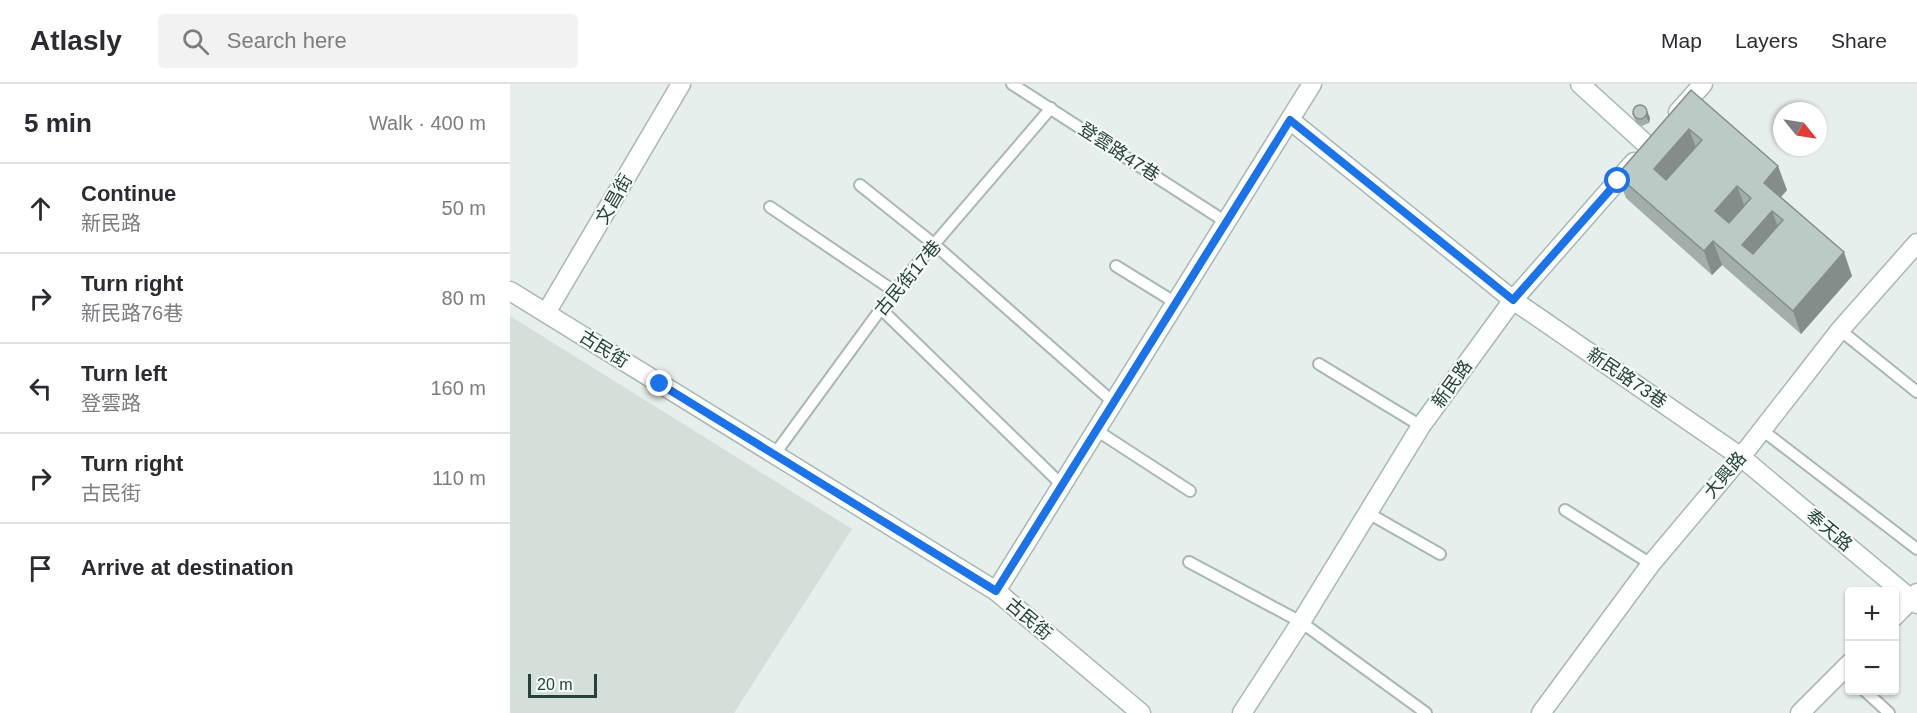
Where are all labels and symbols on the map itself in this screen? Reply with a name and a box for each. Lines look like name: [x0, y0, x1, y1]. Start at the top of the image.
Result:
north arrow: [1773, 102, 1827, 156]
street label: 登雲路47巷: [1075, 119, 1163, 185]
route start: [1604, 167, 1630, 193]
street label: 文昌街: [592, 171, 636, 227]
street label: 古民街17巷: [871, 236, 945, 320]
street label: 古民街: [576, 326, 632, 372]
street label: 新民路73巷: [1583, 344, 1671, 412]
street label: 新民路: [1428, 356, 1476, 412]
route end: [646, 370, 672, 396]
street label: 大興路: [1700, 448, 1750, 502]
street label: 奉天路: [1802, 505, 1856, 555]
street label: 古民街: [1002, 594, 1056, 644]
scale bar: [528, 671, 597, 698]

